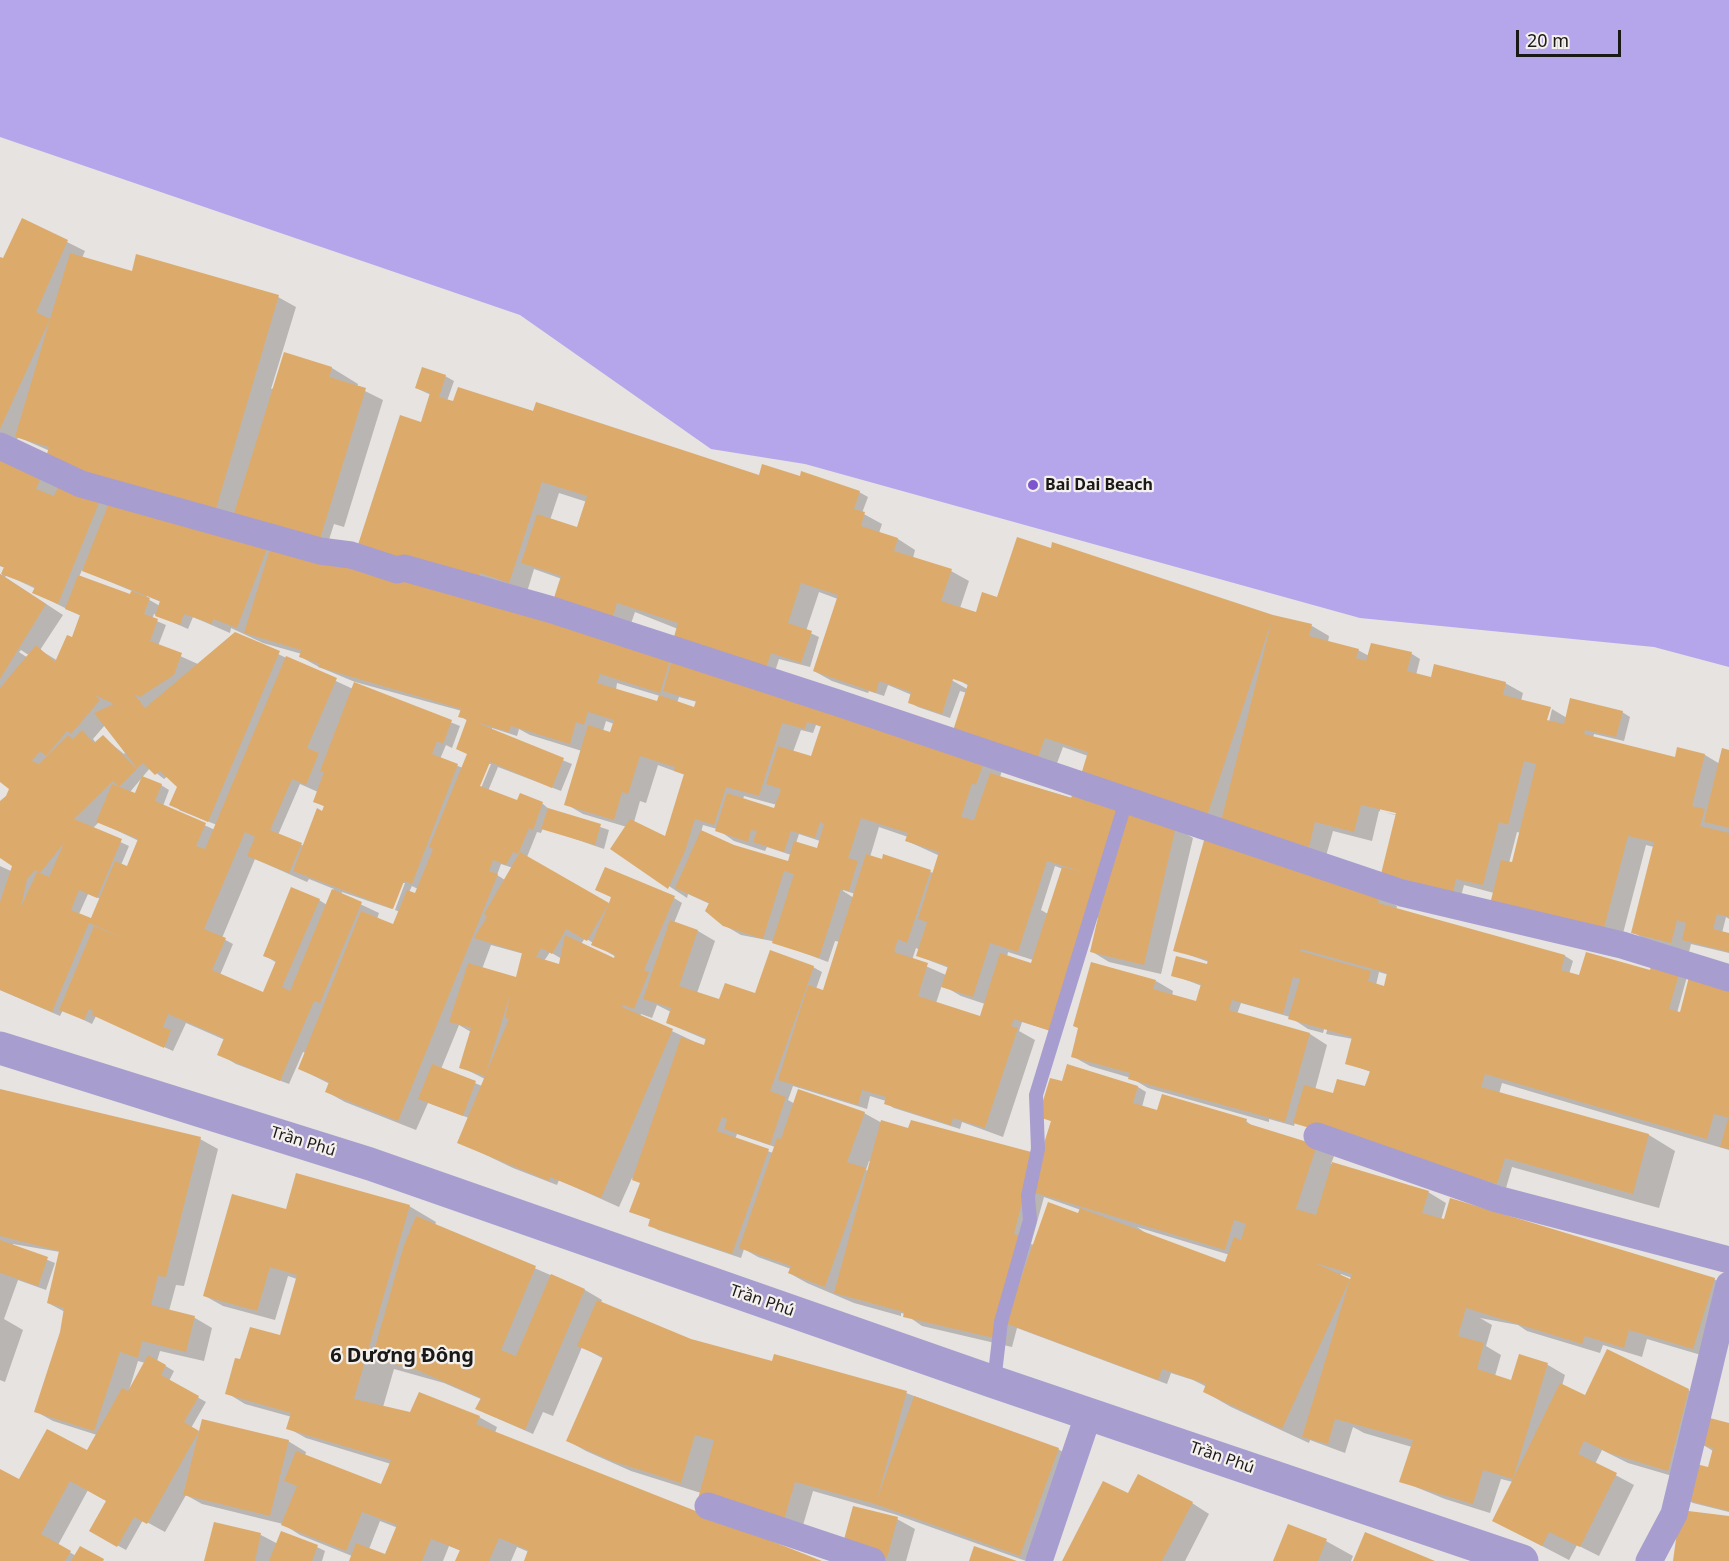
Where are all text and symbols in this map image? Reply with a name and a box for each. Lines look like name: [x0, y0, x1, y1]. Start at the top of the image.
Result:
scale bar: [1519, 18, 1624, 56]
text: 20 m: [1527, 28, 1569, 52]
place label: Bai Dai Beach: [1045, 475, 1153, 495]
marker: Bai Dai Beach: [1026, 478, 1040, 492]
street label: Trần Phú: [268, 1123, 338, 1161]
street label: Trần Phú: [727, 1281, 797, 1321]
district label: 6 Dương Đông: [330, 1344, 474, 1368]
street label: Trần Phú: [1187, 1438, 1257, 1478]

